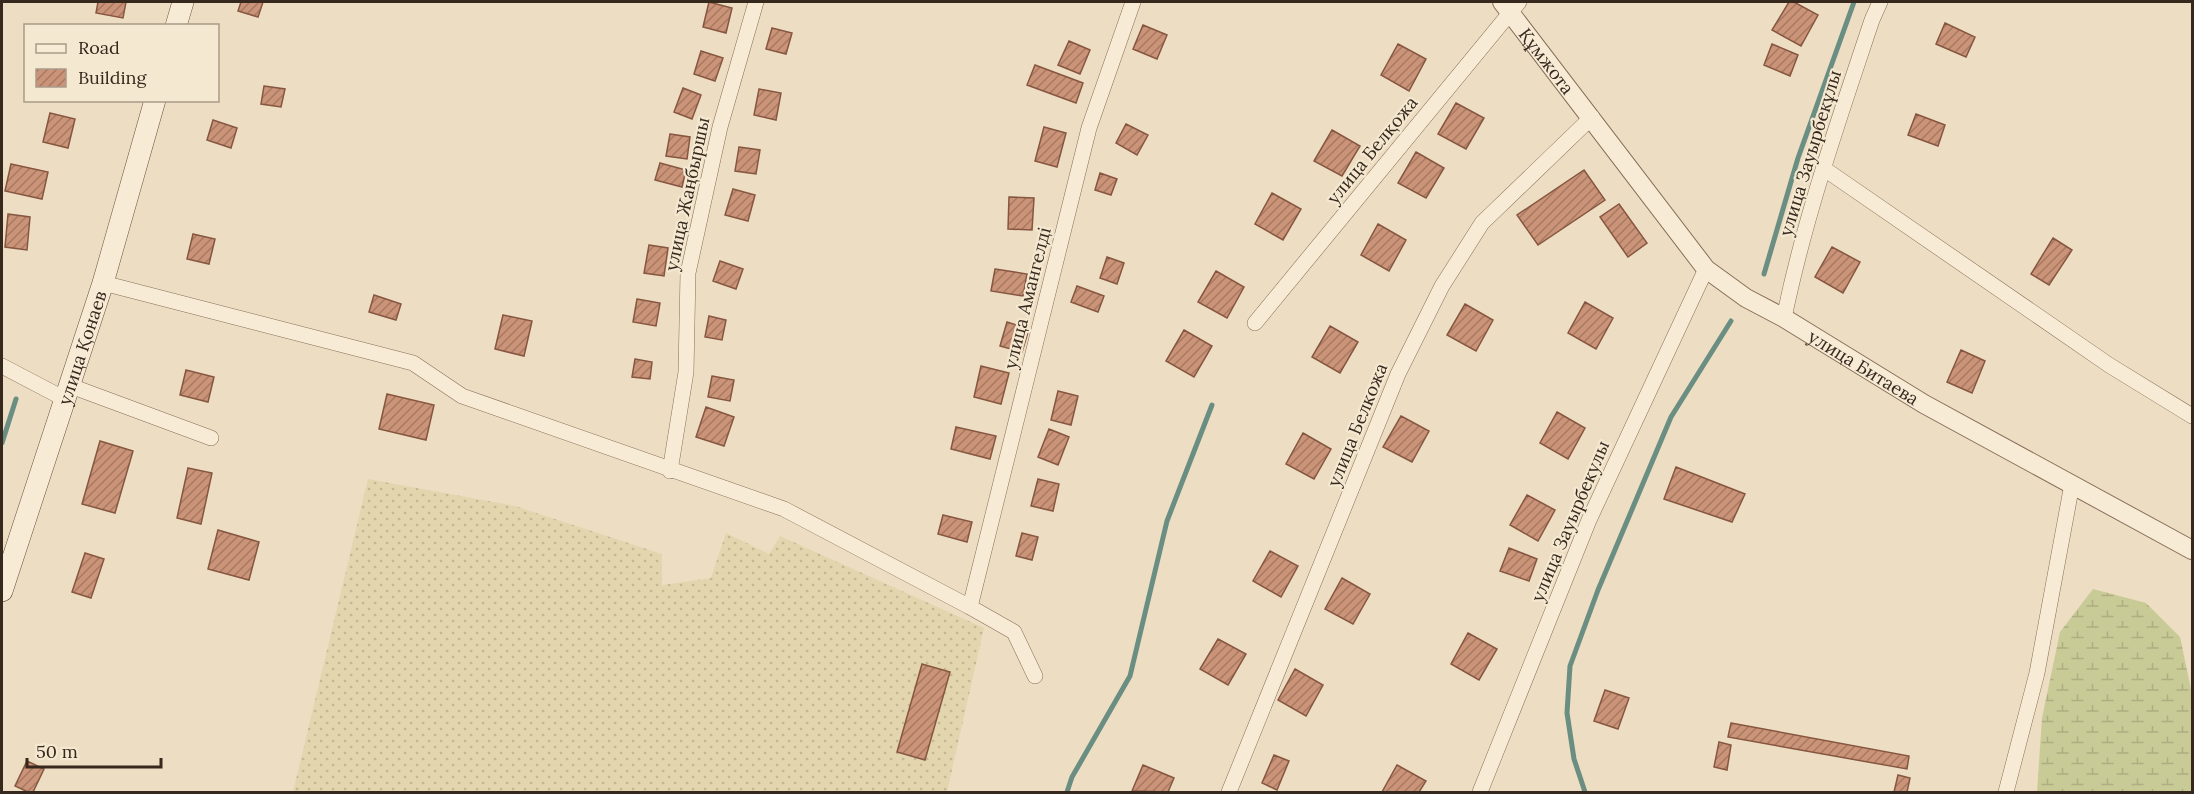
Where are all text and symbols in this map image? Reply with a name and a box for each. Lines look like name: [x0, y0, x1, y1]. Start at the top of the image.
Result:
street label: Құмжота: [1514, 23, 1580, 99]
legend: [24, 24, 219, 102]
text: Road: [78, 36, 120, 59]
text: Building: [78, 66, 148, 89]
street label: улица Зауырбекұлы: [1774, 67, 1846, 239]
street label: улица Белқожа: [1321, 91, 1423, 209]
street label: улица Жаңбыршы: [659, 115, 715, 273]
street label: улица Амангелді: [998, 225, 1056, 371]
street label: улица Қонаев: [52, 288, 111, 408]
street label: улица Битаева: [1804, 324, 1923, 410]
street label: улица Белкожа: [1322, 360, 1392, 490]
street label: улица Зауырбекулы: [1526, 437, 1614, 605]
scale bar: [27, 731, 160, 769]
text: 50 m: [36, 740, 78, 763]

